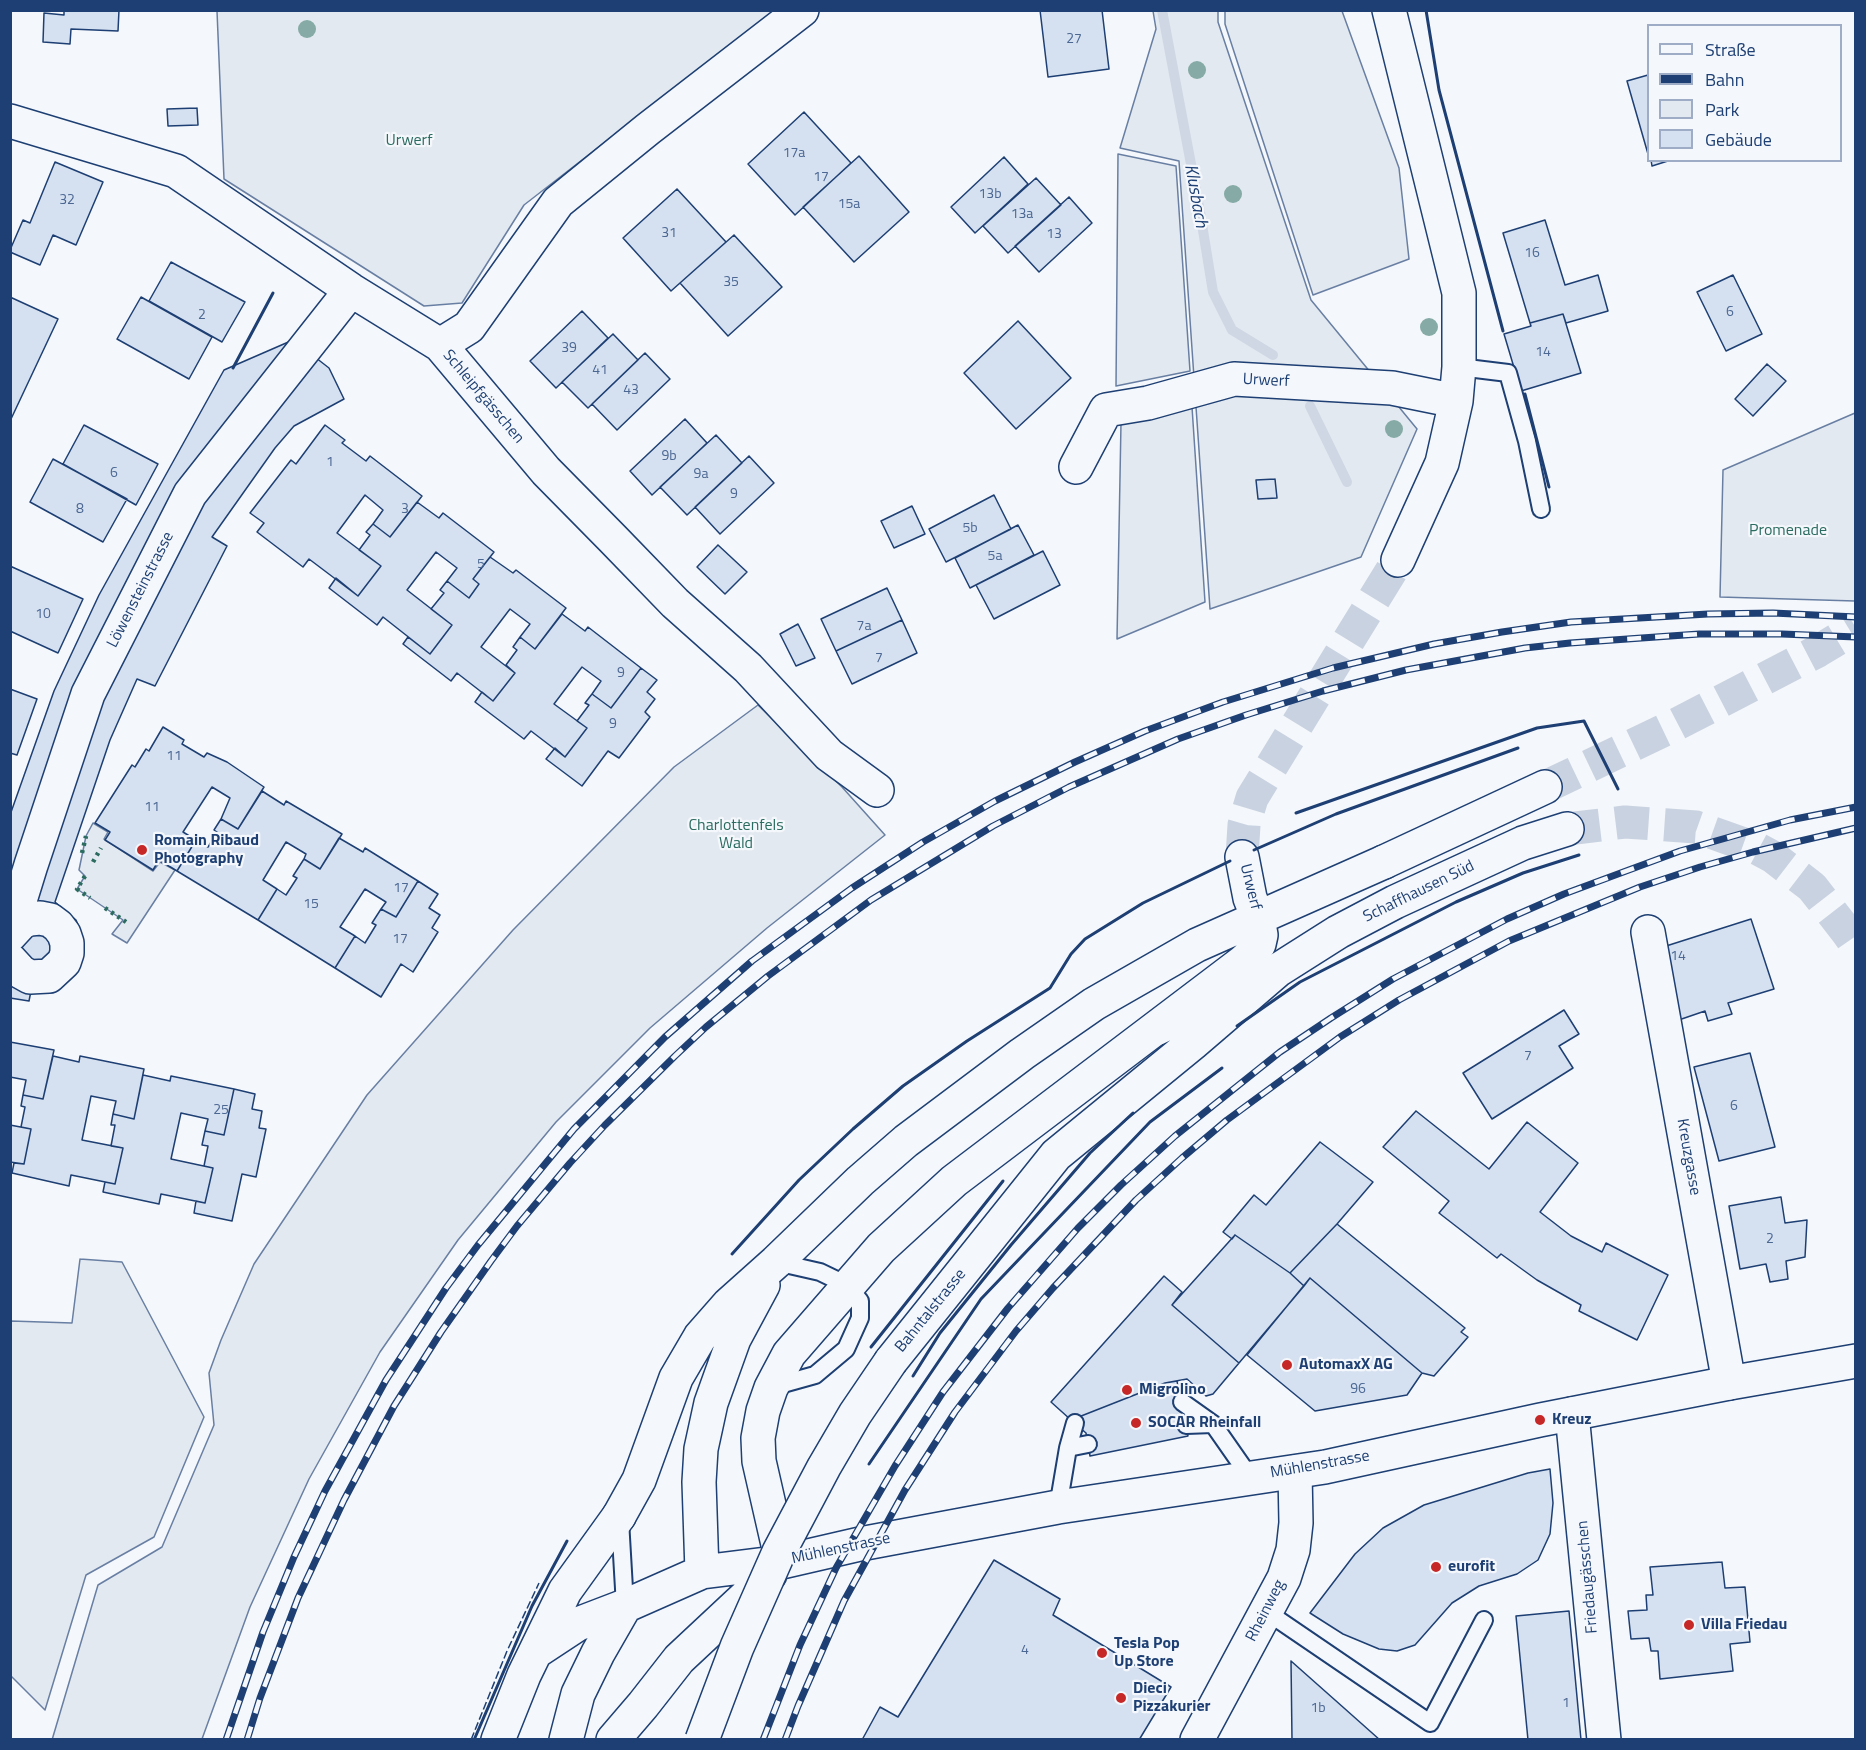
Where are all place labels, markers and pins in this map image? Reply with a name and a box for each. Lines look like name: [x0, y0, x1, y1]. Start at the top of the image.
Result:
place label: Romain Ribaud Photography: [154, 831, 259, 869]
marker: Romain Ribaud Photography: [135, 843, 149, 857]
place label: AutomaxX AG: [1299, 1355, 1393, 1375]
marker: AutomaxX AG: [1280, 1358, 1294, 1372]
place label: Migrolino: [1139, 1380, 1206, 1400]
marker: Migrolino: [1120, 1383, 1134, 1397]
place label: Kreuz: [1552, 1410, 1592, 1430]
place label: SOCAR Rheinfall: [1148, 1413, 1261, 1433]
marker: Kreuz: [1533, 1413, 1547, 1427]
marker: SOCAR Rheinfall: [1129, 1416, 1143, 1430]
place label: eurofit: [1448, 1557, 1495, 1577]
marker: eurofit: [1429, 1560, 1443, 1574]
place label: Villa Friedau: [1701, 1615, 1787, 1635]
marker: Villa Friedau: [1682, 1618, 1696, 1632]
place label: Tesla Pop Up Store: [1114, 1634, 1180, 1672]
marker: Tesla Pop Up Store: [1095, 1646, 1109, 1660]
place label: Dieci Pizzakurier: [1133, 1679, 1211, 1717]
marker: Dieci Pizzakurier: [1114, 1691, 1128, 1705]

